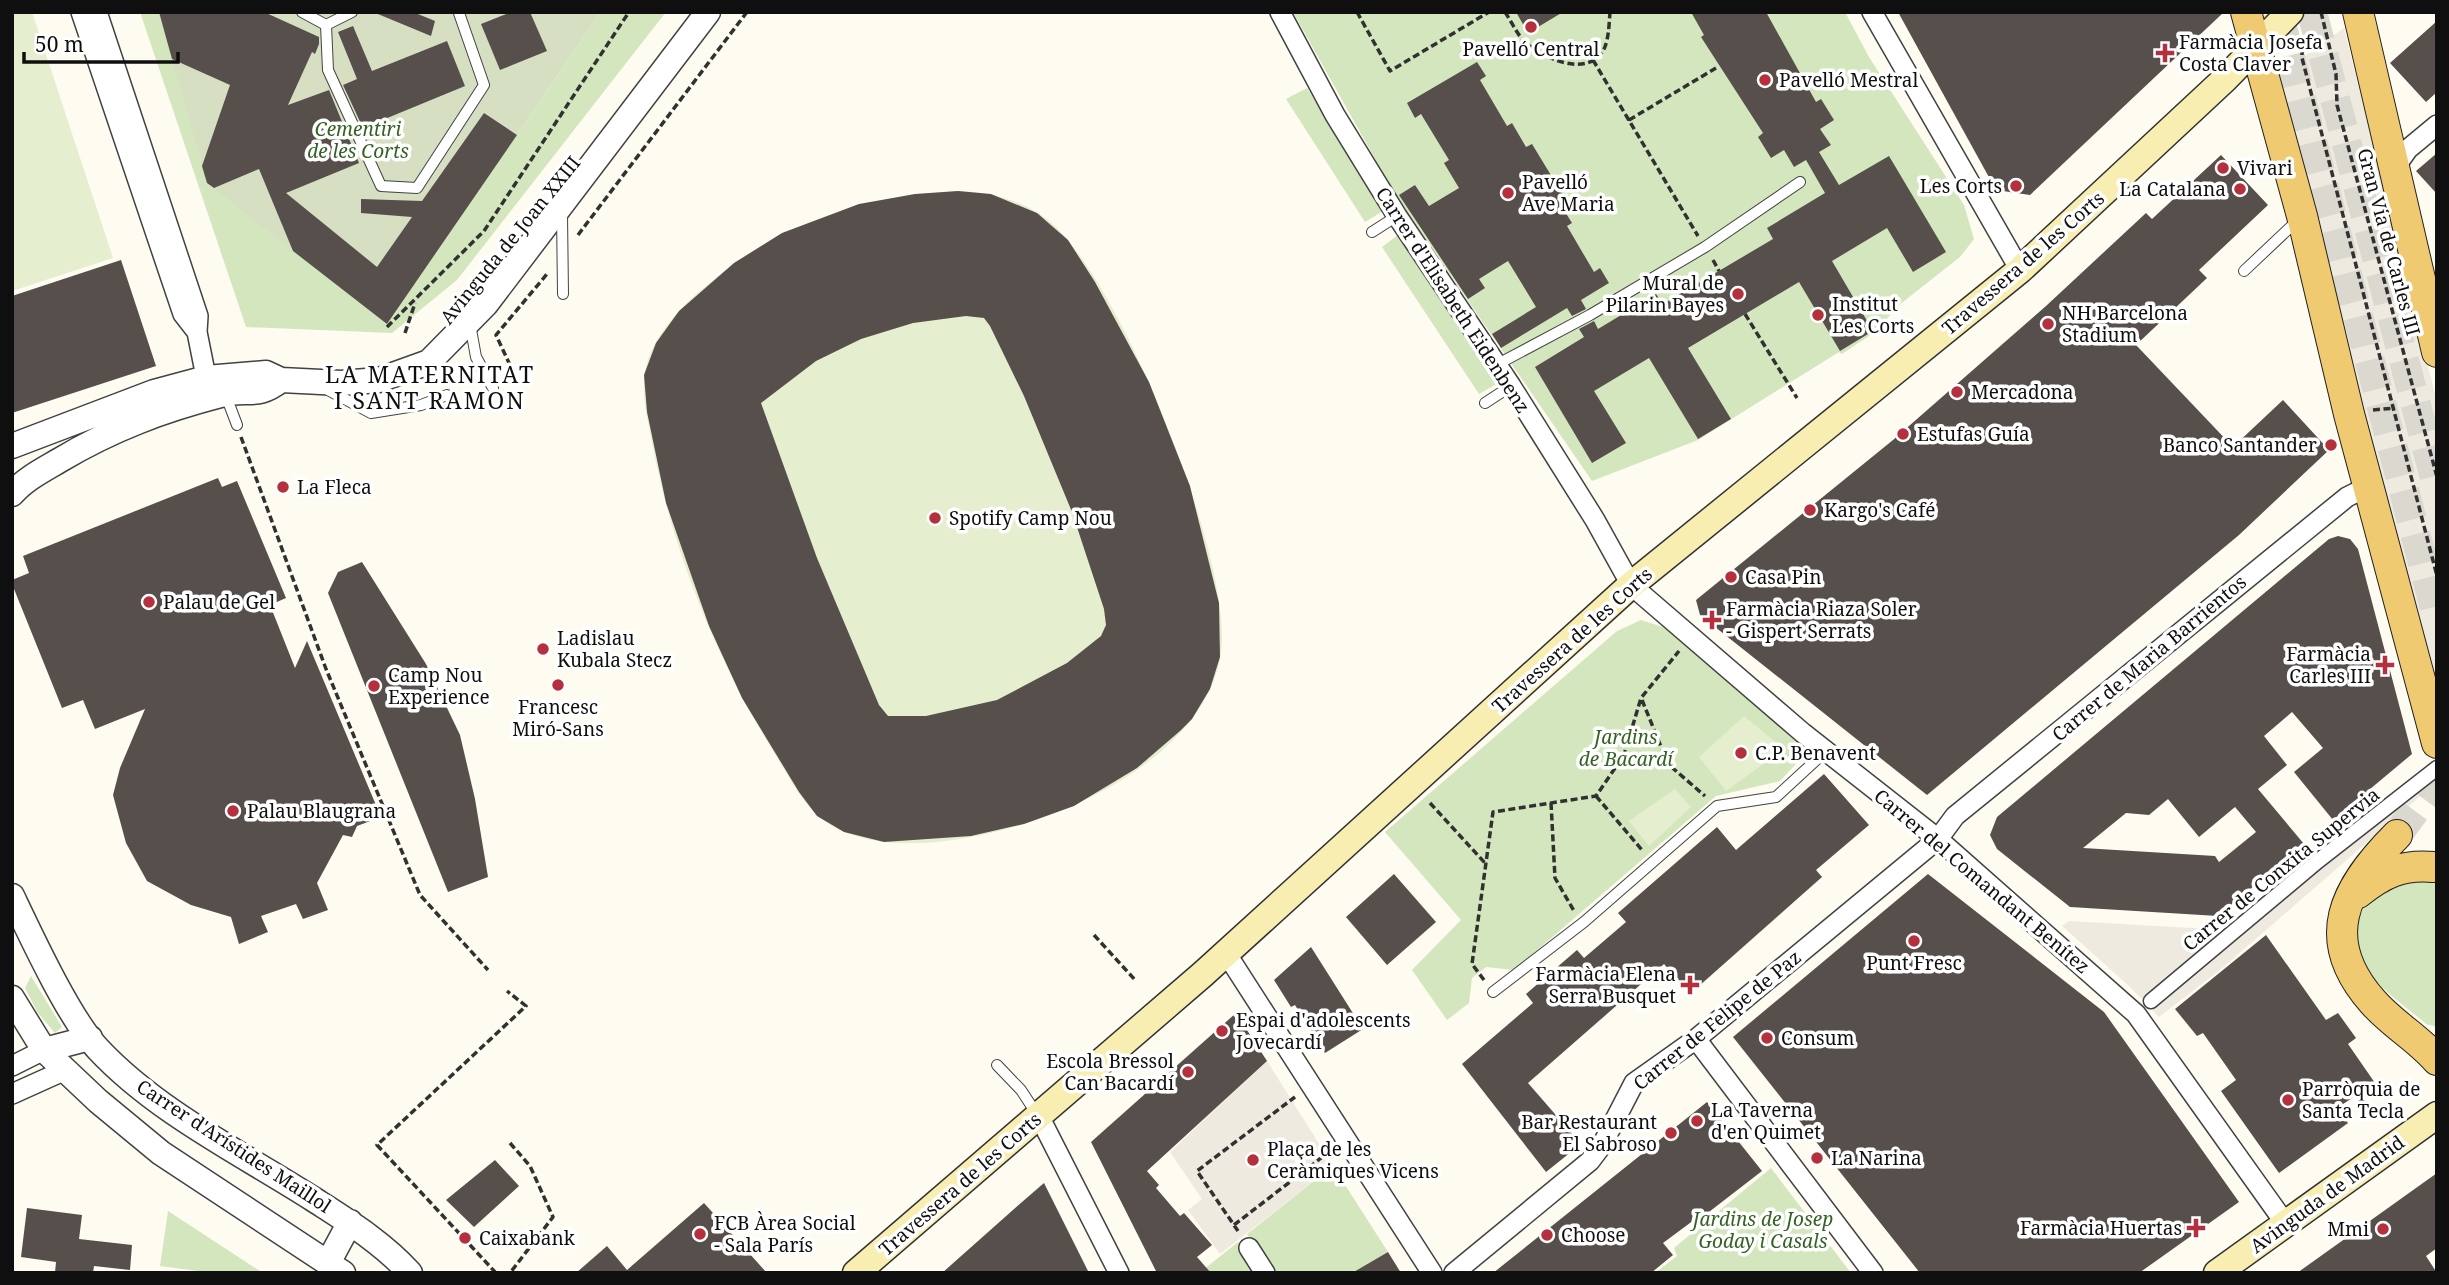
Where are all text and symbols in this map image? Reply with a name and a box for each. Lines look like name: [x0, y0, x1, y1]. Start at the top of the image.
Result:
marker: Pavelló Central: [1523, 19, 1539, 35]
scale bar: [24, 21, 178, 65]
place label: Farmàcia Josefa Costa Claver: [2179, 29, 2323, 77]
text: 50 m: [35, 30, 84, 58]
place label: Pavelló Central: [1463, 36, 1600, 62]
marker: Farmàcia Josefa Costa Claver: [2157, 45, 2173, 61]
place label: Pavelló Mestral: [1779, 67, 1919, 93]
marker: Pavelló Mestral: [1757, 72, 1773, 88]
park label: Cementiri de les Corts: [307, 116, 409, 164]
street label: Gran Via de Carles III: [2351, 145, 2427, 339]
street label: Avinguda de Joan XXIII: [434, 150, 586, 330]
place label: Vivari: [2237, 155, 2293, 181]
marker: Vivari: [2215, 160, 2231, 176]
place label: Pavelló Ave Maria: [1522, 169, 1615, 217]
place label: Les Corts: [1920, 173, 2002, 199]
place label: La Catalana: [2119, 176, 2226, 202]
marker: Les Corts: [2008, 178, 2024, 194]
marker: La Catalana: [2232, 181, 2248, 197]
street label: Carrer d'Elisabeth Eidenbenz: [1370, 182, 1536, 418]
marker: Pavelló Ave Maria: [1500, 185, 1516, 201]
street label: Travessera de les Corts: [1936, 185, 2110, 341]
place label: Mural de Pilarin Bayes: [1605, 270, 1724, 318]
marker: Mural de Pilarin Bayes: [1730, 286, 1746, 302]
place label: Institut Les Corts: [1832, 291, 1914, 339]
place label: NH Barcelona Stadium: [2062, 300, 2188, 348]
marker: Institut Les Corts: [1810, 307, 1826, 323]
marker: NH Barcelona Stadium: [2040, 316, 2056, 332]
district label: LA MATERNITAT I SANT RAMON: [325, 358, 535, 416]
place label: Mercadona: [1971, 379, 2074, 405]
marker: Mercadona: [1949, 384, 1965, 400]
place label: Estufas Guía: [1917, 421, 2030, 447]
marker: Estufas Guía: [1895, 426, 1911, 442]
place label: Banco Santander: [2163, 432, 2317, 458]
marker: Banco Santander: [2323, 437, 2339, 453]
place label: La Fleca: [297, 474, 372, 500]
marker: La Fleca: [275, 479, 291, 495]
place label: Kargo's Café: [1824, 497, 1935, 523]
marker: Kargo's Café: [1802, 502, 1818, 518]
place label: Spotify Camp Nou: [949, 505, 1112, 531]
marker: Spotify Camp Nou: [927, 510, 943, 526]
street label: Travessera de les Corts: [1486, 561, 1658, 719]
place label: Casa Pin: [1745, 564, 1821, 590]
marker: Casa Pin: [1723, 569, 1739, 585]
street label: Carrer de Maria Barrientos: [2046, 569, 2252, 747]
place label: Palau de Gel: [163, 589, 275, 615]
marker: Palau de Gel: [141, 594, 157, 610]
place label: Farmàcia Riaza Soler - Gispert Serrats: [1726, 596, 1917, 644]
marker: Farmàcia Riaza Soler - Gispert Serrats: [1704, 612, 1720, 628]
place label: Ladislau Kubala Stecz: [557, 625, 672, 673]
marker: Ladislau Kubala Stecz: [535, 641, 551, 657]
place label: Farmàcia Carles III: [2286, 641, 2371, 689]
marker: Farmàcia Carles III: [2377, 657, 2393, 673]
place label: Camp Nou Experience: [388, 662, 490, 710]
marker: Francesc Miró-Sans: [550, 677, 566, 693]
marker: Camp Nou Experience: [366, 678, 382, 694]
place label: Francesc Miró-Sans: [512, 694, 604, 742]
park label: Jardins de Bacardí: [1579, 724, 1675, 772]
place label: C.P. Benavent: [1755, 740, 1876, 766]
marker: C.P. Benavent: [1733, 745, 1749, 761]
street label: Carrer de Conxita Supervia: [2177, 781, 2385, 957]
street label: Carrer del Comandant Benítez: [1869, 783, 2095, 979]
place label: Palau Blaugrana: [247, 798, 396, 824]
marker: Palau Blaugrana: [225, 803, 241, 819]
marker: Punt Fresc: [1906, 933, 1922, 949]
street label: Carrer de Felipe de Paz: [1628, 944, 1806, 1096]
place label: Punt Fresc: [1866, 950, 1962, 976]
place label: Farmàcia Elena Serra Busquet: [1535, 961, 1676, 1009]
marker: Farmàcia Elena Serra Busquet: [1682, 977, 1698, 993]
place label: Espai d'adolescents Jovecardí: [1235, 1007, 1411, 1055]
marker: Espai d'adolescents Jovecardí: [1214, 1023, 1230, 1039]
place label: Consum: [1781, 1025, 1855, 1051]
marker: Consum: [1759, 1030, 1775, 1046]
place label: Escola Bressol Can Bacardí: [1046, 1048, 1174, 1096]
marker: Escola Bressol Can Bacardí: [1180, 1064, 1196, 1080]
street label: Carrer d'Arístides Maillol: [132, 1073, 336, 1219]
place label: Parròquia de Santa Tecla: [2302, 1076, 2420, 1124]
marker: Parròquia de Santa Tecla: [2280, 1092, 2296, 1108]
place label: La Taverna d'en Quimet: [1711, 1097, 1821, 1145]
street label: Travessera de les Corts: [873, 1106, 1047, 1262]
place label: Bar Restaurant El Sabroso: [1521, 1109, 1657, 1157]
marker: La Taverna d'en Quimet: [1689, 1113, 1705, 1129]
marker: Bar Restaurant El Sabroso: [1663, 1125, 1679, 1141]
street label: Avinguda de Madrid: [2245, 1129, 2410, 1259]
place label: Plaça de les Ceràmiques Vicens: [1267, 1136, 1439, 1184]
place label: La Narina: [1831, 1145, 1922, 1171]
marker: La Narina: [1809, 1150, 1825, 1166]
marker: Plaça de les Ceràmiques Vicens: [1245, 1152, 1261, 1168]
park label: Jardins de Josep Goday i Casals: [1690, 1206, 1833, 1254]
place label: FCB Àrea Social - Sala París: [714, 1210, 856, 1258]
place label: Farmàcia Huertas: [2020, 1215, 2182, 1241]
place label: Mmi: [2327, 1216, 2369, 1242]
marker: Farmàcia Huertas: [2188, 1220, 2204, 1236]
marker: Mmi: [2375, 1221, 2391, 1237]
place label: Choose: [1561, 1222, 1625, 1248]
place label: Caixabank: [479, 1225, 576, 1251]
marker: FCB Àrea Social - Sala París: [692, 1226, 708, 1242]
marker: Choose: [1539, 1227, 1555, 1243]
marker: Caixabank: [457, 1230, 473, 1246]

